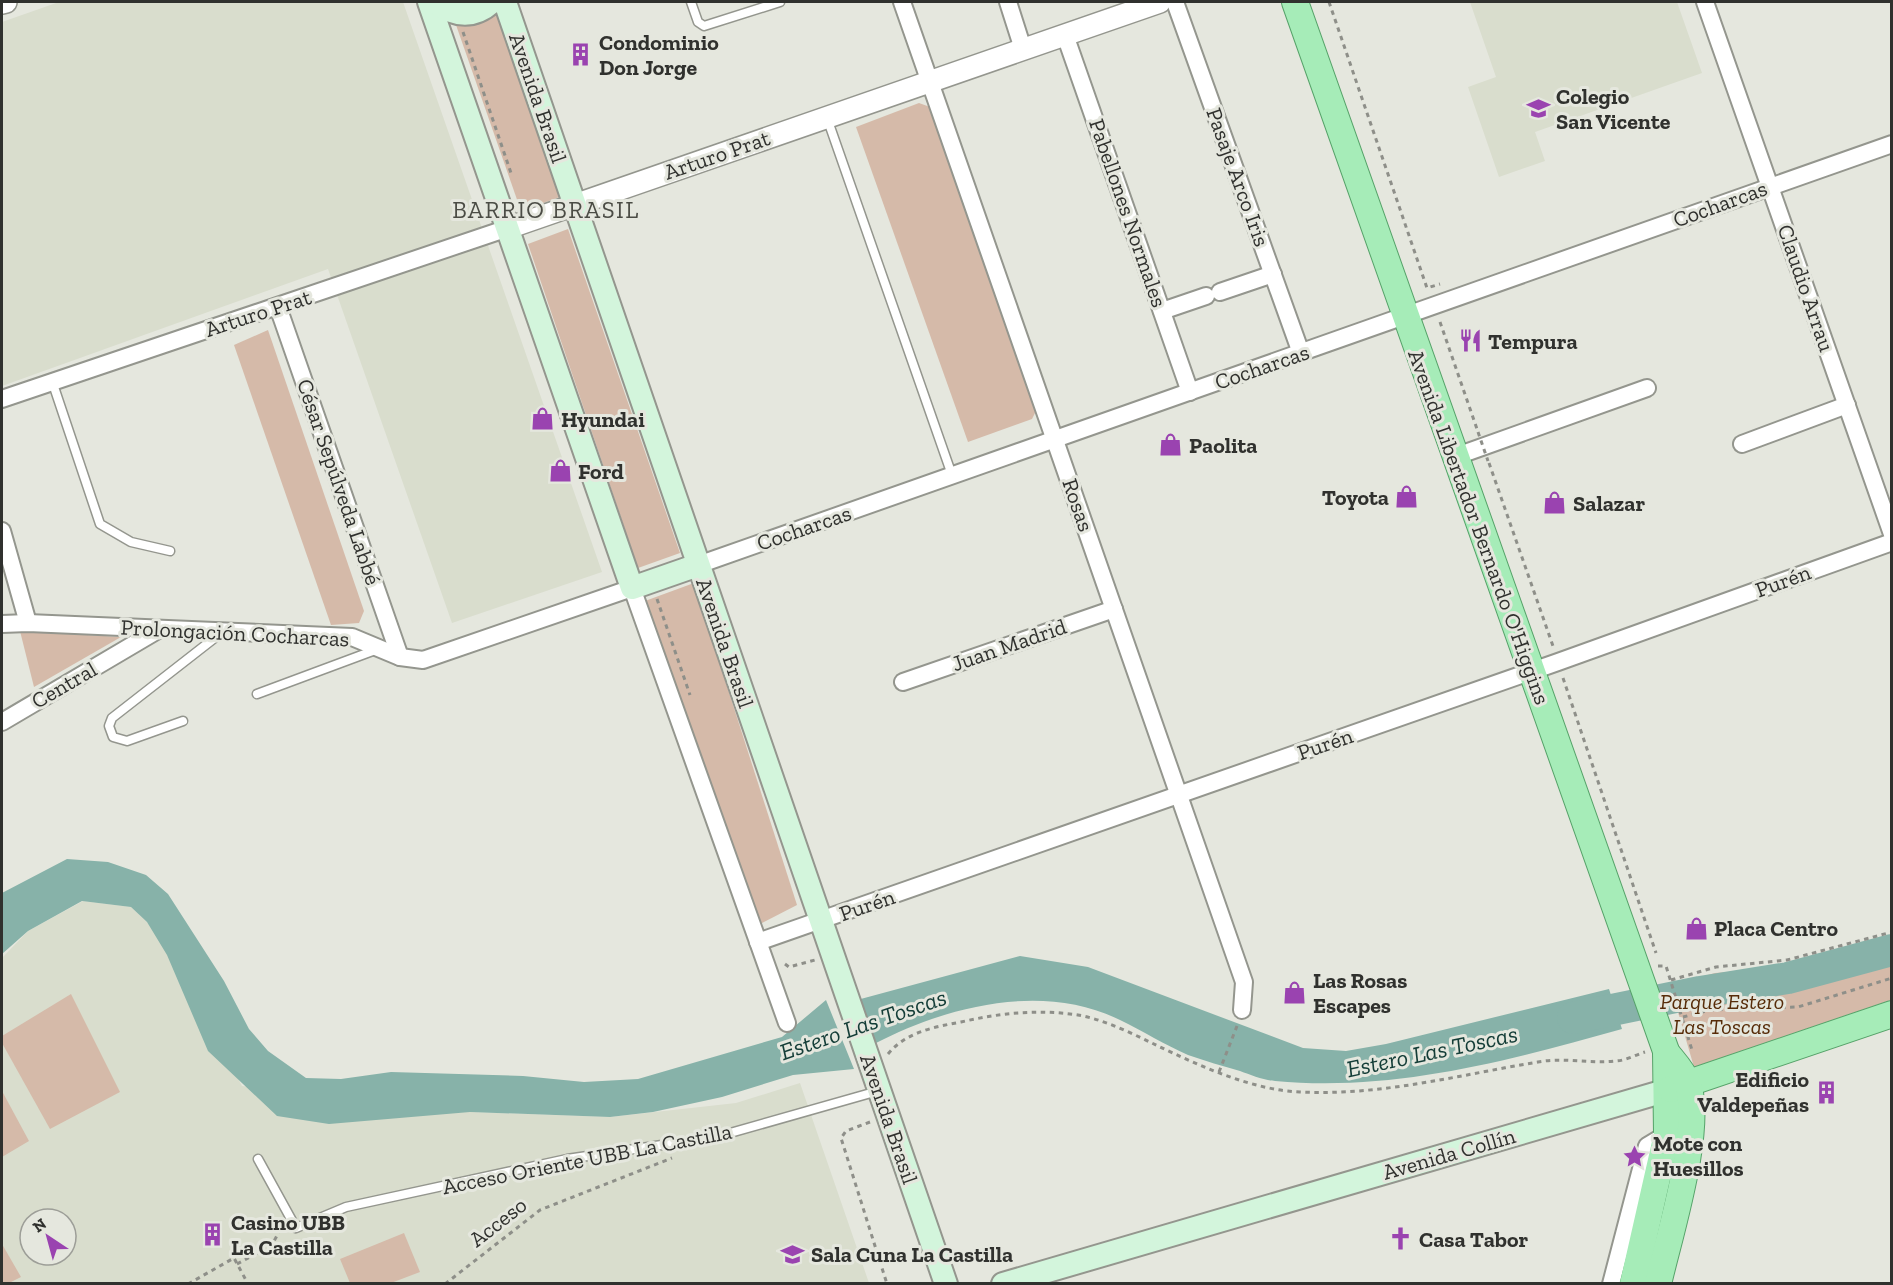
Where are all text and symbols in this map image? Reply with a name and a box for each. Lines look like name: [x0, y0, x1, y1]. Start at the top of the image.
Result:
street label: Avenida Brasil: [503, 29, 573, 167]
place label: Condominio Don Jorge: [599, 29, 719, 81]
building icon: Condominio Don Jorge: [568, 42, 594, 68]
place label: Colegio San Vicente: [1556, 83, 1671, 135]
school or university icon: Colegio San Vicente: [1525, 96, 1551, 122]
street label: Pasaje Arco Iris: [1200, 104, 1276, 250]
street label: Pabellones Normales: [1083, 115, 1173, 311]
street label: Arturo Prat: [661, 124, 774, 186]
street label: Cocharcas: [1669, 175, 1771, 233]
district label: BARRIO BRASIL: [452, 195, 640, 224]
street label: Claudio Arrau: [1772, 221, 1841, 356]
street label: Arturo Prat: [201, 283, 315, 343]
restaurant icon: Tempura: [1457, 328, 1483, 354]
place label: Tempura: [1488, 328, 1578, 355]
street label: Cocharcas: [1211, 338, 1313, 396]
street label: Avenida Libertador Bernardo O'Higgins: [1402, 346, 1556, 708]
street label: César Sepúlveda Labbé: [291, 375, 387, 589]
shop icon: Hyundai: [530, 406, 556, 432]
place label: Hyundai: [561, 406, 645, 433]
shop icon: Paolita: [1158, 432, 1184, 458]
place label: Paolita: [1189, 432, 1257, 459]
shop icon: Ford: [547, 458, 573, 484]
place label: Ford: [578, 458, 624, 485]
street label: Rosas: [1056, 475, 1100, 535]
place label: Toyota: [1322, 484, 1389, 511]
shop icon: Toyota: [1394, 484, 1420, 510]
shop icon: Salazar: [1542, 490, 1568, 516]
place label: Salazar: [1573, 490, 1645, 517]
street label: Cocharcas: [753, 499, 855, 557]
street label: Purén: [1752, 558, 1815, 603]
street label: Avenida Brasil: [690, 574, 760, 712]
street label: Juan Madrid: [948, 613, 1070, 677]
street label: Prolongación Cocharcas: [120, 614, 350, 652]
street label: Central: [26, 655, 102, 714]
street label: Purén: [1294, 722, 1357, 766]
street label: Purén: [836, 883, 899, 927]
shop icon: Placa Centro: [1683, 915, 1709, 941]
place label: Placa Centro: [1714, 915, 1838, 942]
place label: Las Rosas Escapes: [1313, 967, 1407, 1019]
shop icon: Las Rosas Escapes: [1282, 980, 1308, 1006]
water label: Estero Las Toscas: [776, 982, 950, 1066]
park label: Parque Estero Las Toscas: [1660, 988, 1784, 1040]
water label: Estero Las Toscas: [1344, 1019, 1520, 1083]
street label: Avenida Brasil: [854, 1050, 924, 1188]
place label: Edificio Valdepeñas: [1697, 1066, 1809, 1118]
building icon: Edificio Valdepeñas: [1814, 1079, 1840, 1105]
street label: Acceso Oriente UBB La Castilla: [440, 1118, 734, 1200]
street label: Avenida Collín: [1380, 1122, 1519, 1186]
place label: Mote con Huesillos: [1653, 1130, 1744, 1182]
place icon: Mote con Huesillos: [1622, 1143, 1648, 1169]
street label: Acceso: [464, 1191, 532, 1253]
north arrow: [18, 1207, 78, 1267]
place label: Casino UBB La Castilla: [231, 1209, 345, 1261]
text: N: [29, 1214, 50, 1237]
building icon: Casino UBB La Castilla: [200, 1222, 226, 1248]
church icon: Casa Tabor: [1388, 1226, 1414, 1252]
place label: Casa Tabor: [1419, 1226, 1528, 1253]
school or university icon: Sala Cuna La Castilla: [780, 1241, 806, 1267]
place label: Sala Cuna La Castilla: [811, 1241, 1013, 1268]

